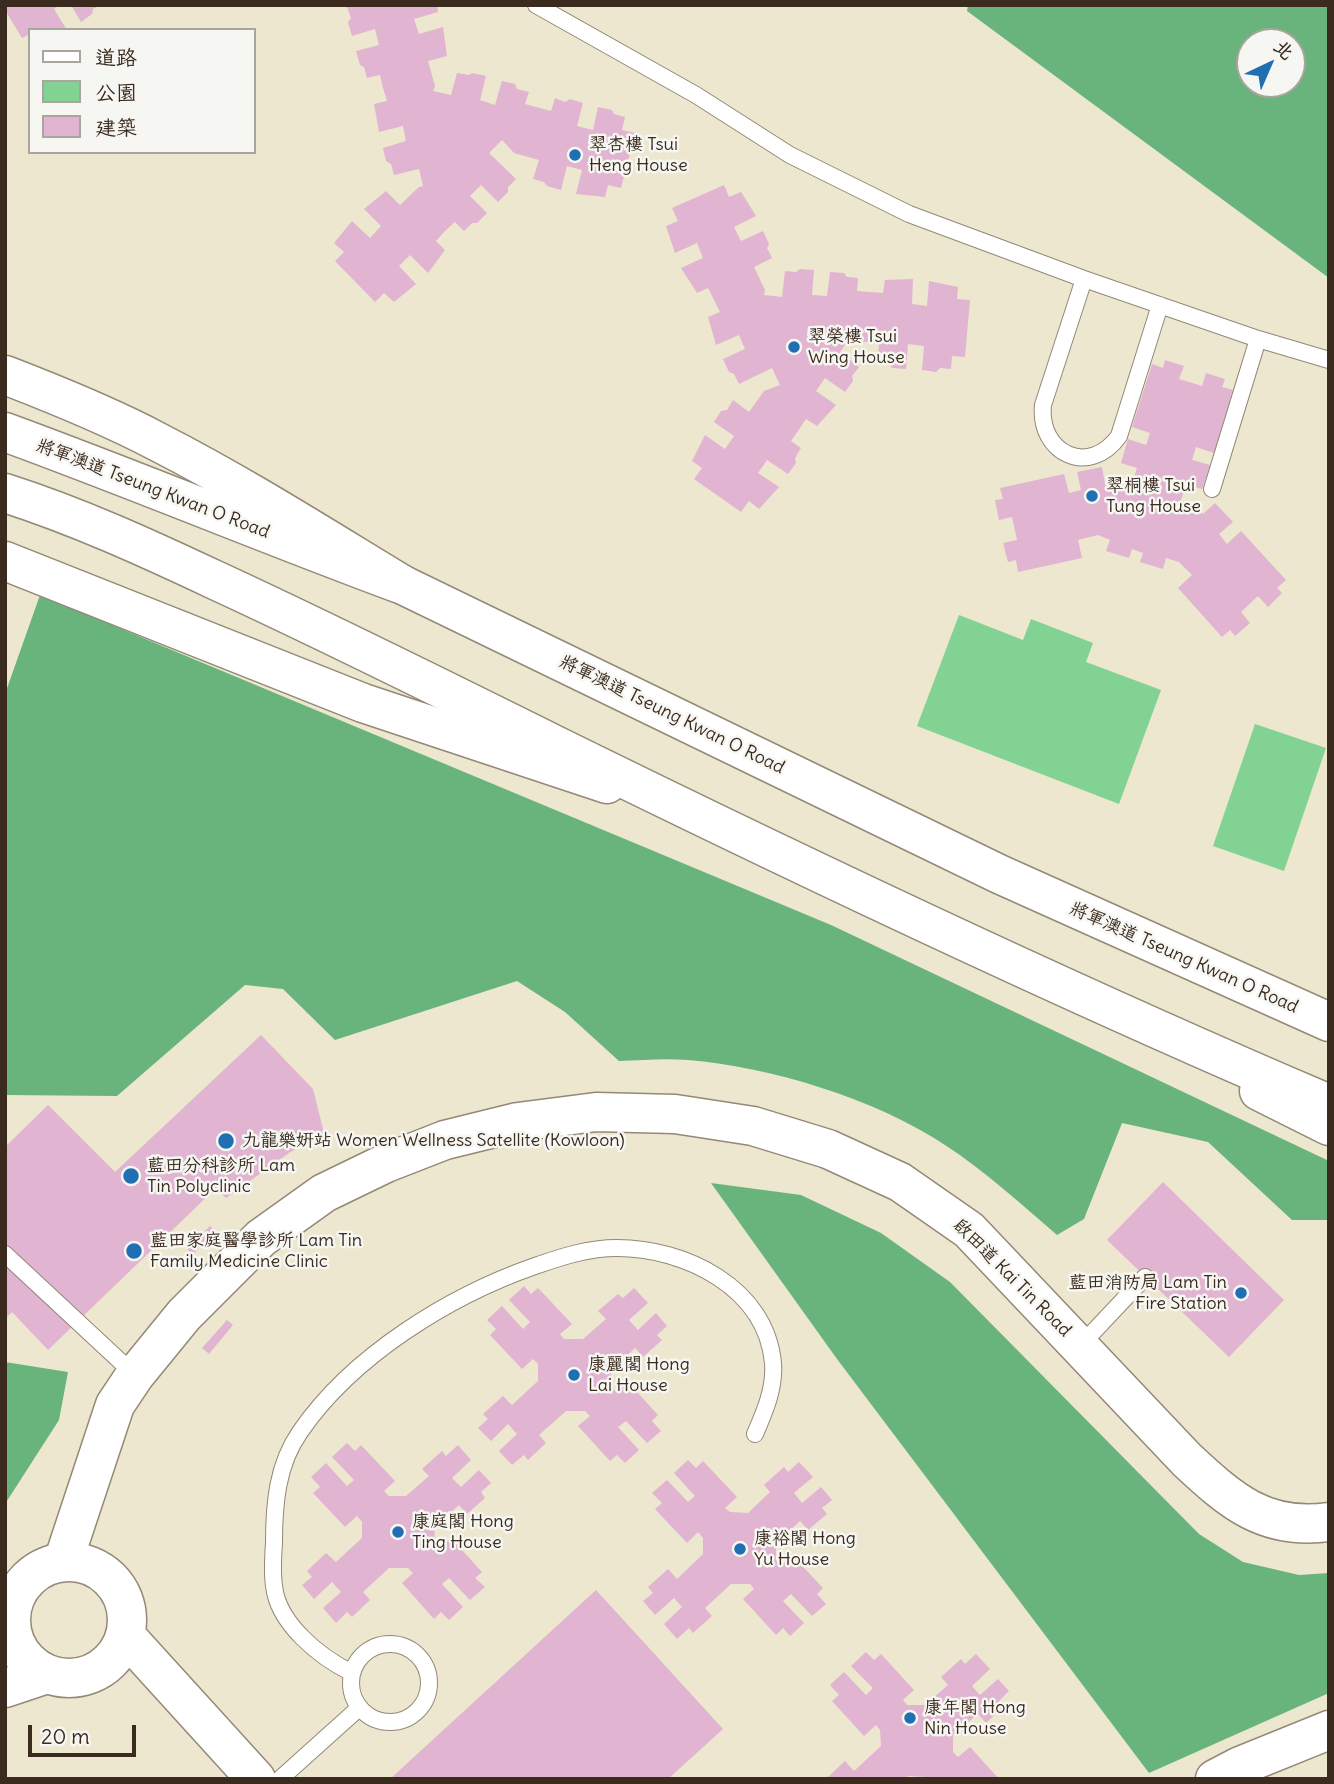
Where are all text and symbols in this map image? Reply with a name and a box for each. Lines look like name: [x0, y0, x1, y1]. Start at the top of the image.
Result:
legend: [28, 28, 256, 154]
north arrow: [1236, 28, 1306, 98]
text: 北: [1269, 34, 1299, 65]
text: 道路: [95, 44, 137, 71]
text: 公園: [95, 79, 137, 106]
text: 建築: [95, 114, 137, 141]
place label: 翠杏樓 Tsui Heng House: [589, 134, 688, 176]
marker: 翠杏樓 Tsui Heng House: [567, 147, 583, 163]
place label: 翠榮樓 Tsui Wing House: [808, 326, 905, 368]
marker: 翠榮樓 Tsui Wing House: [786, 339, 802, 355]
street label: 將軍澳道 Tseung Kwan O Road: [34, 435, 272, 543]
place label: 翠桐樓 Tsui Tung House: [1106, 475, 1201, 518]
marker: 翠桐樓 Tsui Tung House: [1084, 488, 1100, 504]
street label: 將軍澳道 Tseung Kwan O Road: [556, 651, 788, 779]
street label: 將軍澳道 Tseung Kwan O Road: [1066, 898, 1302, 1018]
place label: 九龍樂妍站 Women Wellness Satellite (Kowloon): [242, 1130, 625, 1152]
marker: 九龍樂妍站 Women Wellness Satellite (Kowloon): [216, 1131, 236, 1151]
place label: 藍田分科診所 Lam Tin Polyclinic: [147, 1155, 295, 1198]
marker: 藍田分科診所 Lam Tin Polyclinic: [121, 1166, 141, 1186]
street label: 啟田道 Kai Tin Road: [948, 1214, 1076, 1342]
place label: 藍田家庭醫學診所 Lam Tin Family Medicine Clinic: [150, 1230, 362, 1272]
marker: 藍田家庭醫學診所 Lam Tin Family Medicine Clinic: [124, 1241, 144, 1261]
place label: 藍田消防局 Lam Tin Fire Station: [1069, 1272, 1227, 1314]
marker: 藍田消防局 Lam Tin Fire Station: [1233, 1285, 1249, 1301]
place label: 康麗閣 Hong Lai House: [588, 1354, 690, 1396]
marker: 康麗閣 Hong Lai House: [566, 1367, 582, 1383]
place label: 康庭閣 Hong Ting House: [412, 1511, 514, 1554]
marker: 康庭閣 Hong Ting House: [390, 1524, 406, 1540]
place label: 康裕閣 Hong Yu House: [754, 1528, 856, 1570]
marker: 康裕閣 Hong Yu House: [732, 1541, 748, 1557]
place label: 康年閣 Hong Nin House: [924, 1697, 1026, 1740]
scale bar: [32, 1710, 140, 1754]
marker: 康年閣 Hong Nin House: [902, 1710, 918, 1726]
text: 20 m: [41, 1723, 90, 1750]

